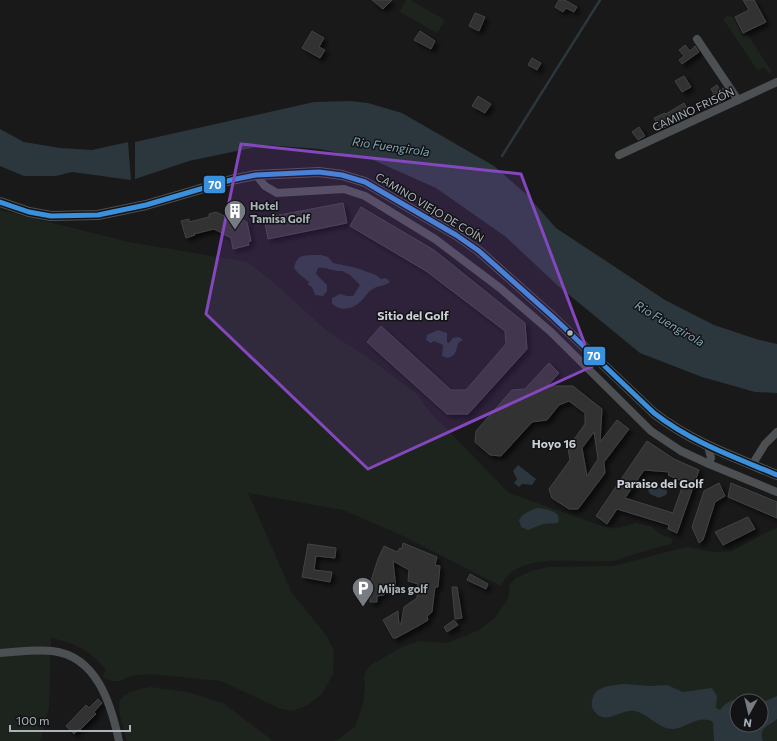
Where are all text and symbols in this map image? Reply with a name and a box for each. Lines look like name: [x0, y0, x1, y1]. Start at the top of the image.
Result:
street label: CAMINO FRISÓN: [650, 83, 736, 134]
water label: Rio Fuengirola: [351, 134, 431, 158]
street label: CAMINO VIEJO DE COÍN: [373, 169, 487, 245]
line badge: 70: [203, 175, 226, 194]
text: 70: [208, 178, 222, 191]
building icon: Hotel Tamisa Golf: [222, 198, 248, 231]
place label: Hotel Tamisa Golf: [250, 199, 310, 225]
water label: Rio Fuengirola: [633, 297, 707, 349]
district label: Sitio del Golf: [377, 308, 449, 322]
unlabelled marker: [565, 328, 575, 338]
line badge: 70: [583, 346, 606, 366]
text: 70: [587, 349, 601, 362]
district label: Hoyo 16: [532, 436, 576, 450]
district label: Paraiso del Golf: [617, 476, 703, 490]
parking icon: Mijas golf: [350, 575, 376, 608]
place label: Mijas golf: [378, 582, 428, 595]
north arrow: [729, 693, 769, 733]
scale bar: [10, 707, 130, 733]
text: 100 m: [16, 713, 50, 727]
text: N: [743, 716, 753, 730]

